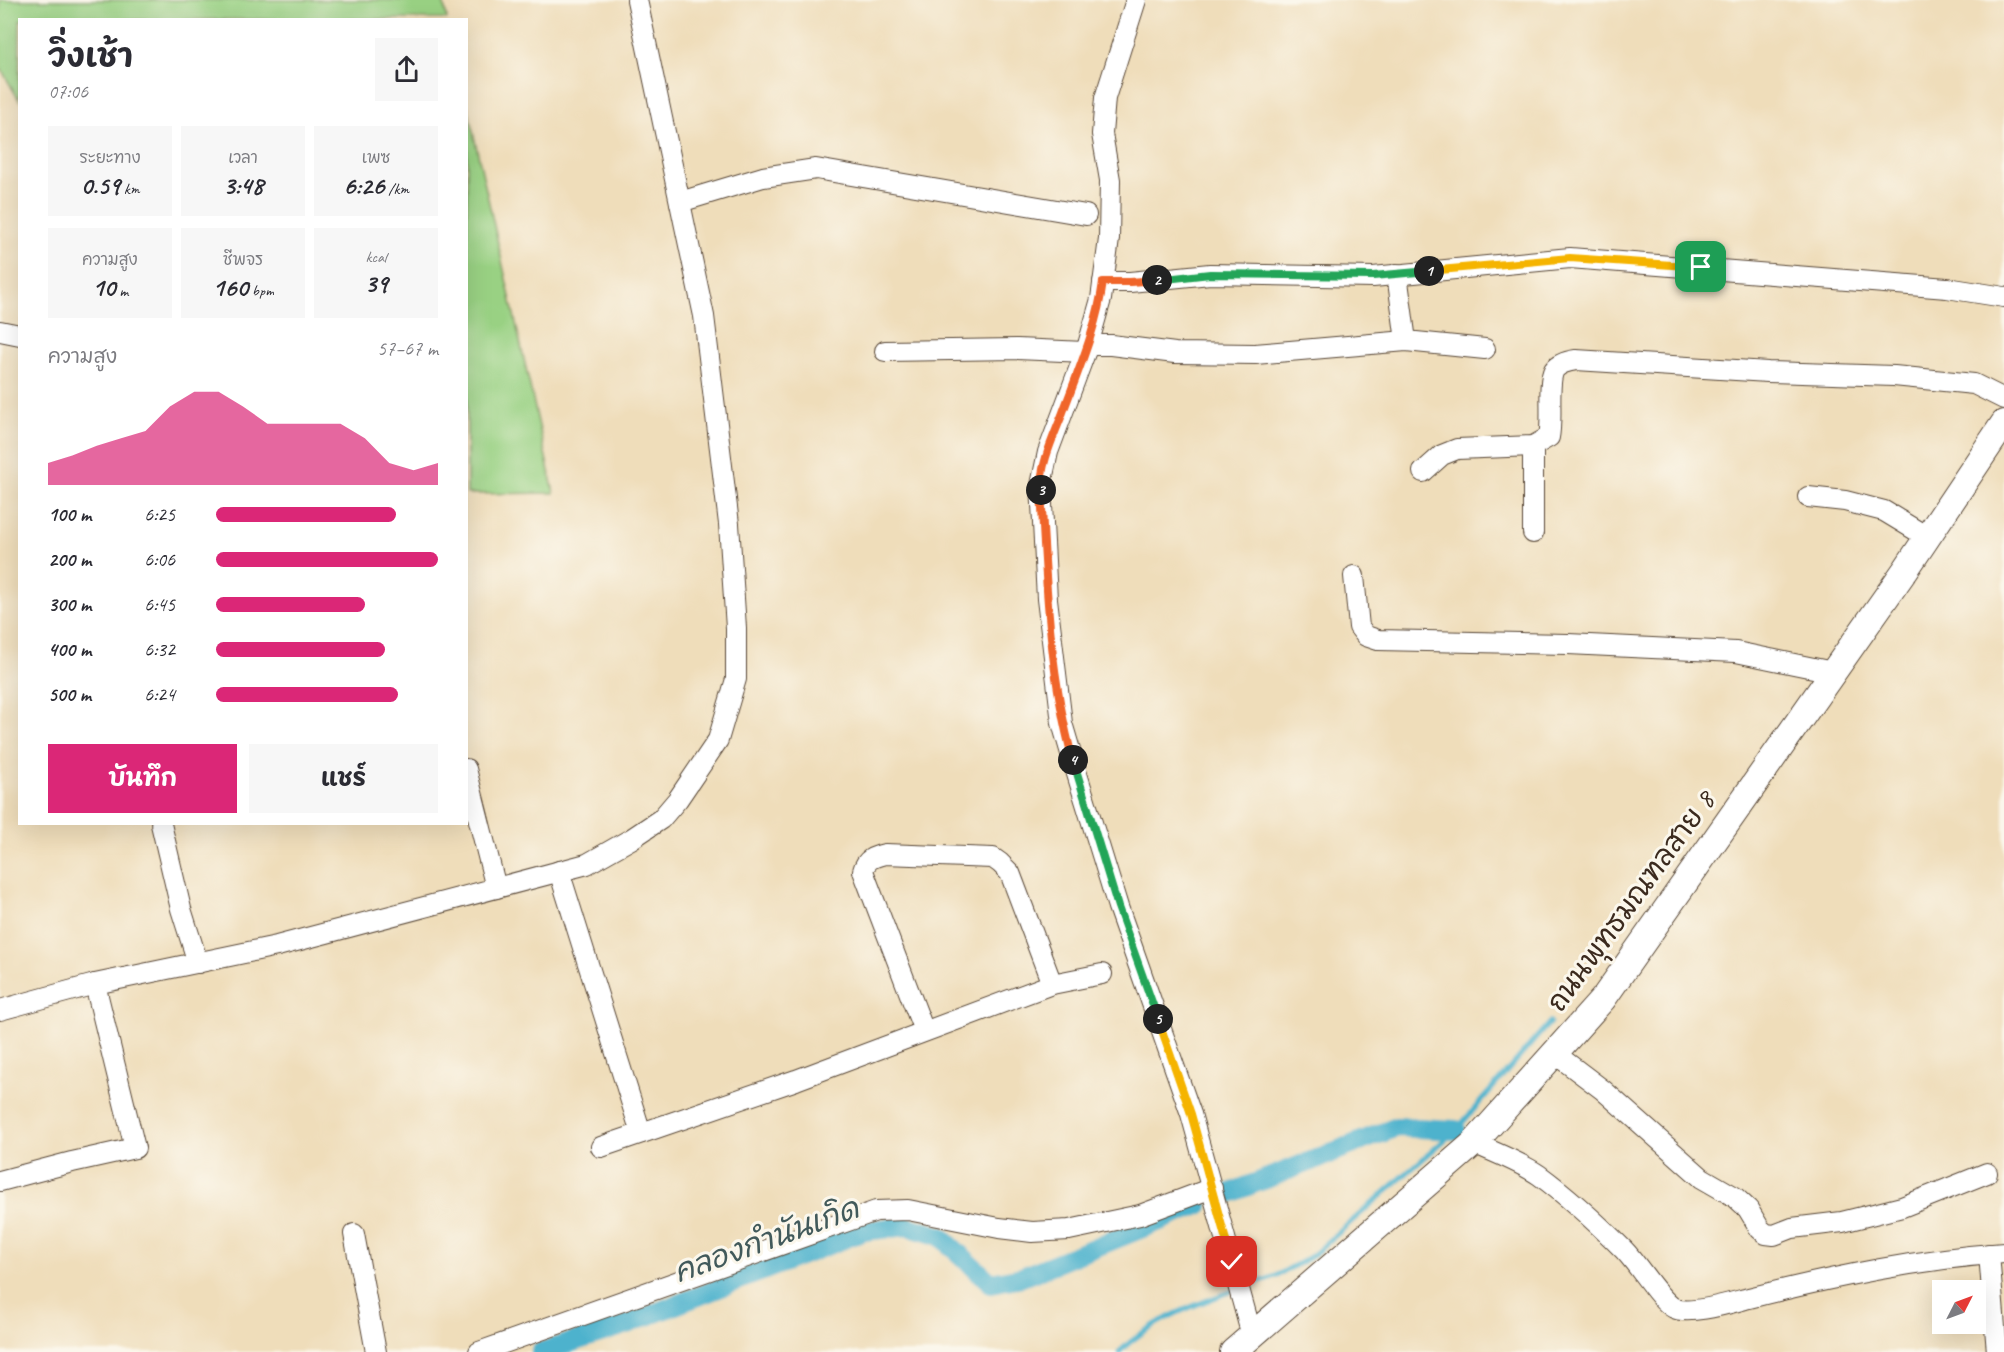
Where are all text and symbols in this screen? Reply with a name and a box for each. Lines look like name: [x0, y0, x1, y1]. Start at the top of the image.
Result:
text: วิ่งเช้า: [48, 35, 133, 77]
button: share: [375, 38, 438, 101]
text: 07:06: [48, 79, 88, 104]
text: ระยะทาง: [79, 148, 141, 168]
text: เวลา: [228, 148, 258, 168]
text: เพซ: [362, 148, 390, 168]
text: 0.59: [80, 169, 120, 202]
text: 3:48: [223, 169, 263, 202]
text: 6:26: [343, 169, 384, 202]
text: km: [120, 179, 140, 199]
text: /km: [384, 179, 409, 199]
pin: [1675, 241, 1726, 292]
text: kcal: [365, 247, 387, 267]
text: ความสูง: [82, 250, 138, 270]
text: ชีพจร: [223, 250, 263, 270]
icon: arrive: [1684, 250, 1717, 283]
pin: 1: [1414, 256, 1444, 286]
text: 1: [1425, 261, 1433, 281]
pin: 2: [1142, 265, 1172, 295]
text: 39: [364, 267, 388, 300]
text: 2: [1153, 270, 1161, 290]
text: 10: [92, 271, 115, 304]
text: 160: [212, 271, 248, 304]
text: m: [115, 281, 128, 301]
text: bpm: [248, 281, 274, 301]
text: 57–67 m: [377, 336, 438, 361]
text: ความสูง: [48, 344, 117, 369]
pin: 3: [1026, 475, 1056, 505]
text: 3: [1037, 480, 1045, 500]
text: 100 m: [48, 502, 91, 527]
text: 6:25: [144, 502, 175, 527]
text: 200 m: [48, 547, 91, 572]
text: 6:06: [144, 547, 175, 572]
text: 300 m: [48, 592, 91, 617]
text: 6:45: [144, 592, 175, 617]
text: 400 m: [48, 637, 91, 662]
text: 6:32: [144, 637, 175, 662]
text: 500 m: [48, 682, 91, 707]
text: 6:24: [144, 682, 175, 707]
button: บันทึก: [48, 744, 237, 813]
button: แชร์: [249, 744, 438, 813]
pin: 4: [1058, 745, 1088, 775]
text: 4: [1069, 750, 1077, 770]
street label: ถนนพุทธมณฑลสาย 8: [1539, 782, 1726, 1020]
pin: 5: [1143, 1004, 1173, 1034]
text: 5: [1155, 1009, 1161, 1029]
water label: คลองกำนันเกิด: [668, 1188, 865, 1291]
pin: [1206, 1236, 1257, 1287]
icon: check: [1215, 1245, 1248, 1278]
north arrow: [1932, 1280, 1986, 1334]
map controls: [1932, 1280, 1986, 1334]

